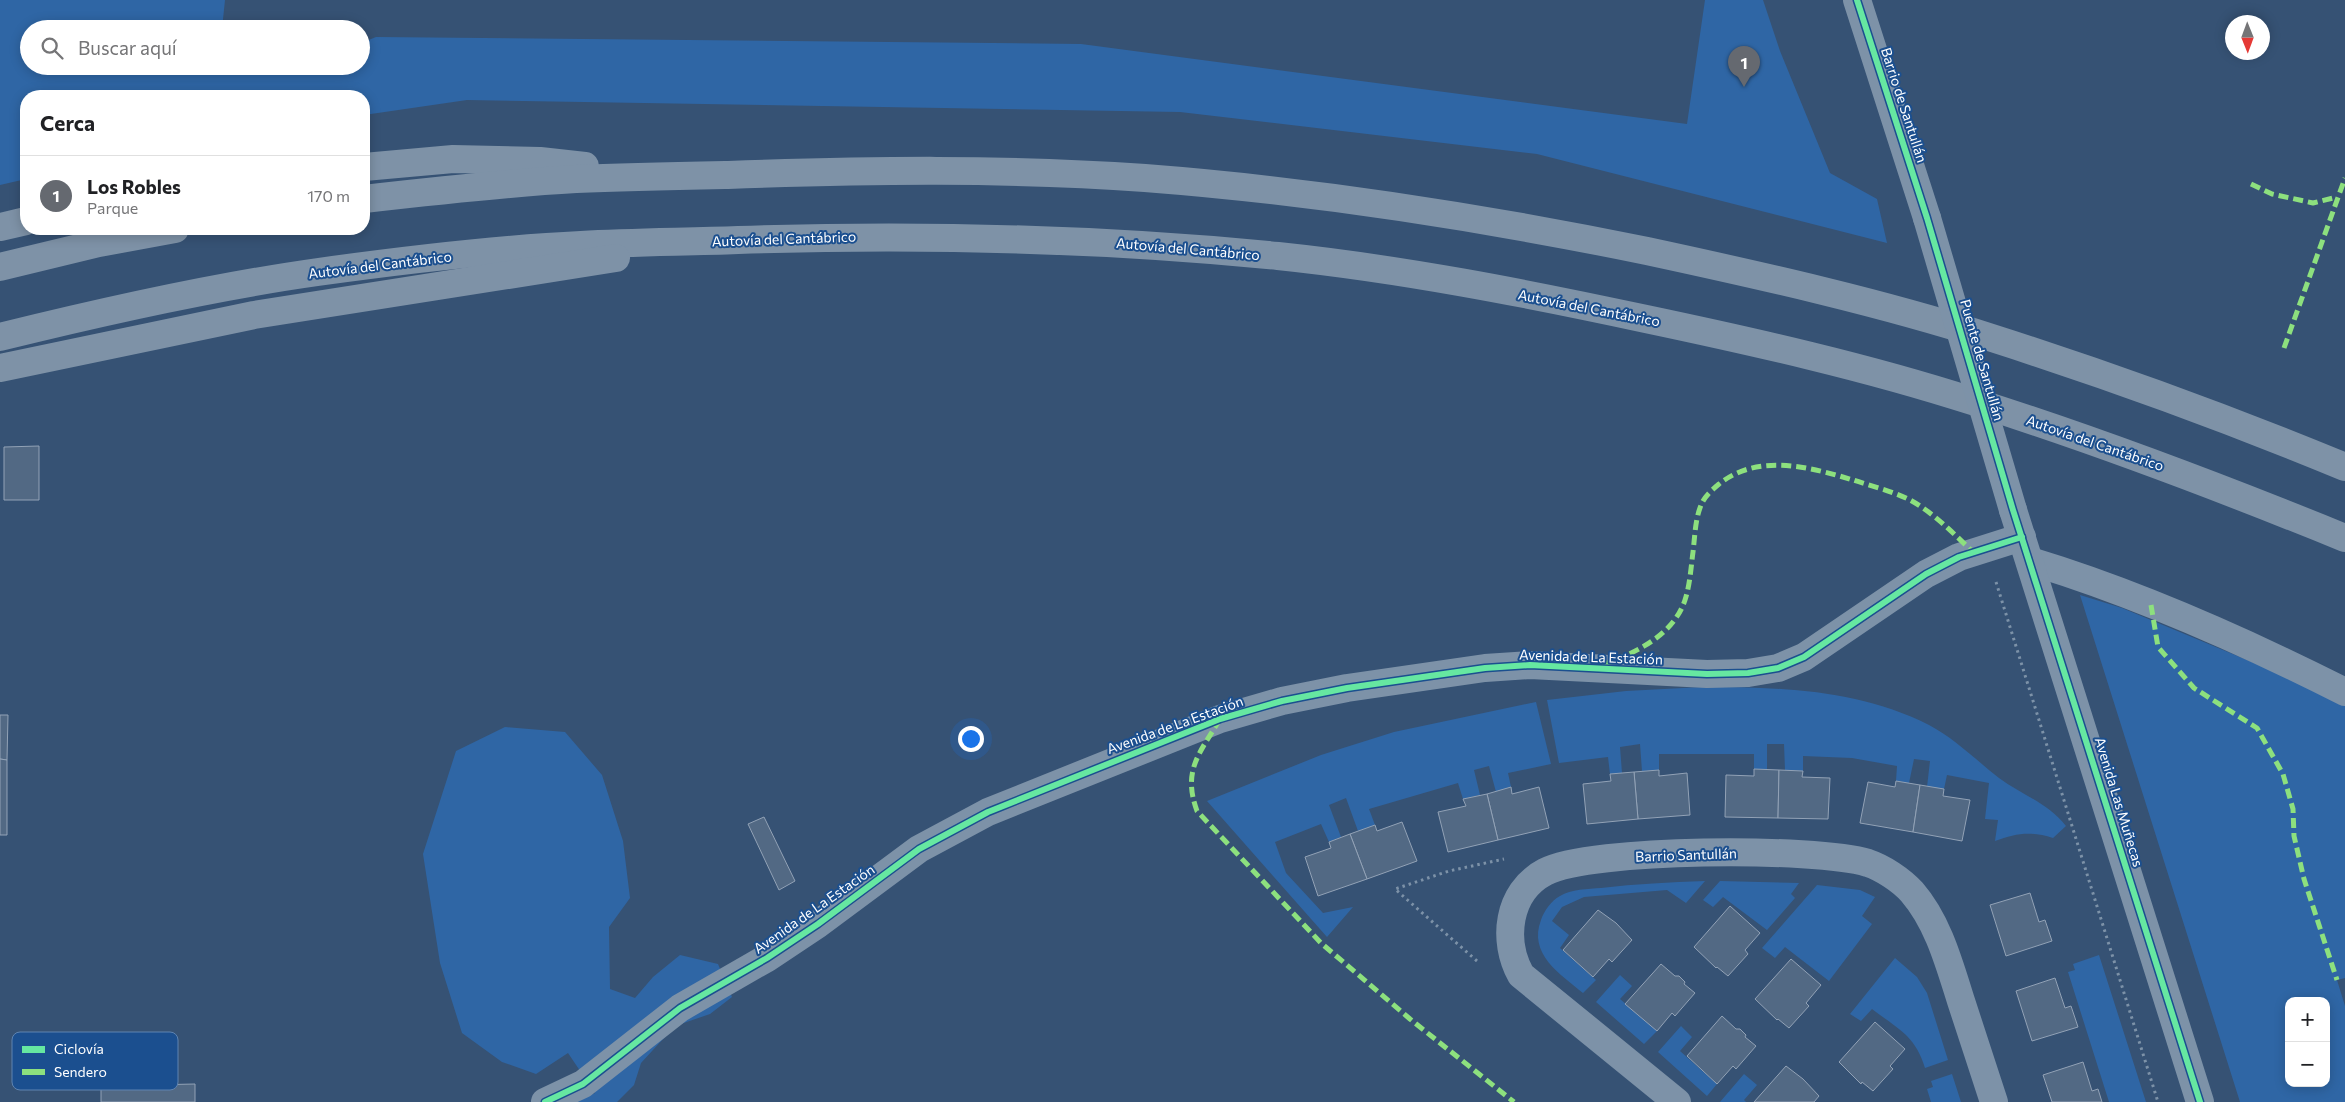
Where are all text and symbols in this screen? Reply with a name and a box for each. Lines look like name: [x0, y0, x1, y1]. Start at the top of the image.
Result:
north arrow: [2225, 15, 2270, 60]
search box: [20, 20, 370, 75]
icon: search: [38, 34, 66, 62]
text: Buscar aquí: [78, 36, 177, 59]
street label: Barrio de Santullán: [1878, 45, 1931, 164]
pin: 1: [1728, 46, 1760, 87]
text: Cerca: [40, 110, 95, 135]
text: Los Robles: [87, 175, 181, 198]
text: 1: [52, 186, 60, 205]
text: 170 m: [307, 186, 350, 205]
text: Parque: [87, 198, 138, 217]
street label: Autovía del Cantábrico: [712, 227, 856, 250]
street label: Autovía del Cantábrico: [1115, 234, 1261, 263]
street label: Autovía del Cantábrico: [307, 247, 453, 282]
street label: Autovía del Cantábrico: [1517, 285, 1662, 330]
street label: Puente de Santullán: [1957, 297, 2008, 422]
street label: Autovía del Cantábrico: [2024, 411, 2166, 474]
street label: Avenida de La Estación: [1519, 645, 1663, 668]
street label: Avenida de La Estación: [1104, 692, 1245, 757]
your location: [958, 726, 984, 752]
street label: Avenida Las Muñecas: [2092, 735, 2147, 869]
street label: Barrio Santullán: [1635, 844, 1737, 865]
street label: Avenida de La Estación: [750, 860, 878, 957]
map controls: [2285, 997, 2330, 1087]
button: +: [2285, 997, 2330, 1042]
legend: [12, 1032, 178, 1090]
text: Ciclovía: [54, 1040, 104, 1057]
button: −: [2285, 1042, 2330, 1087]
text: Sendero: [54, 1063, 107, 1080]

